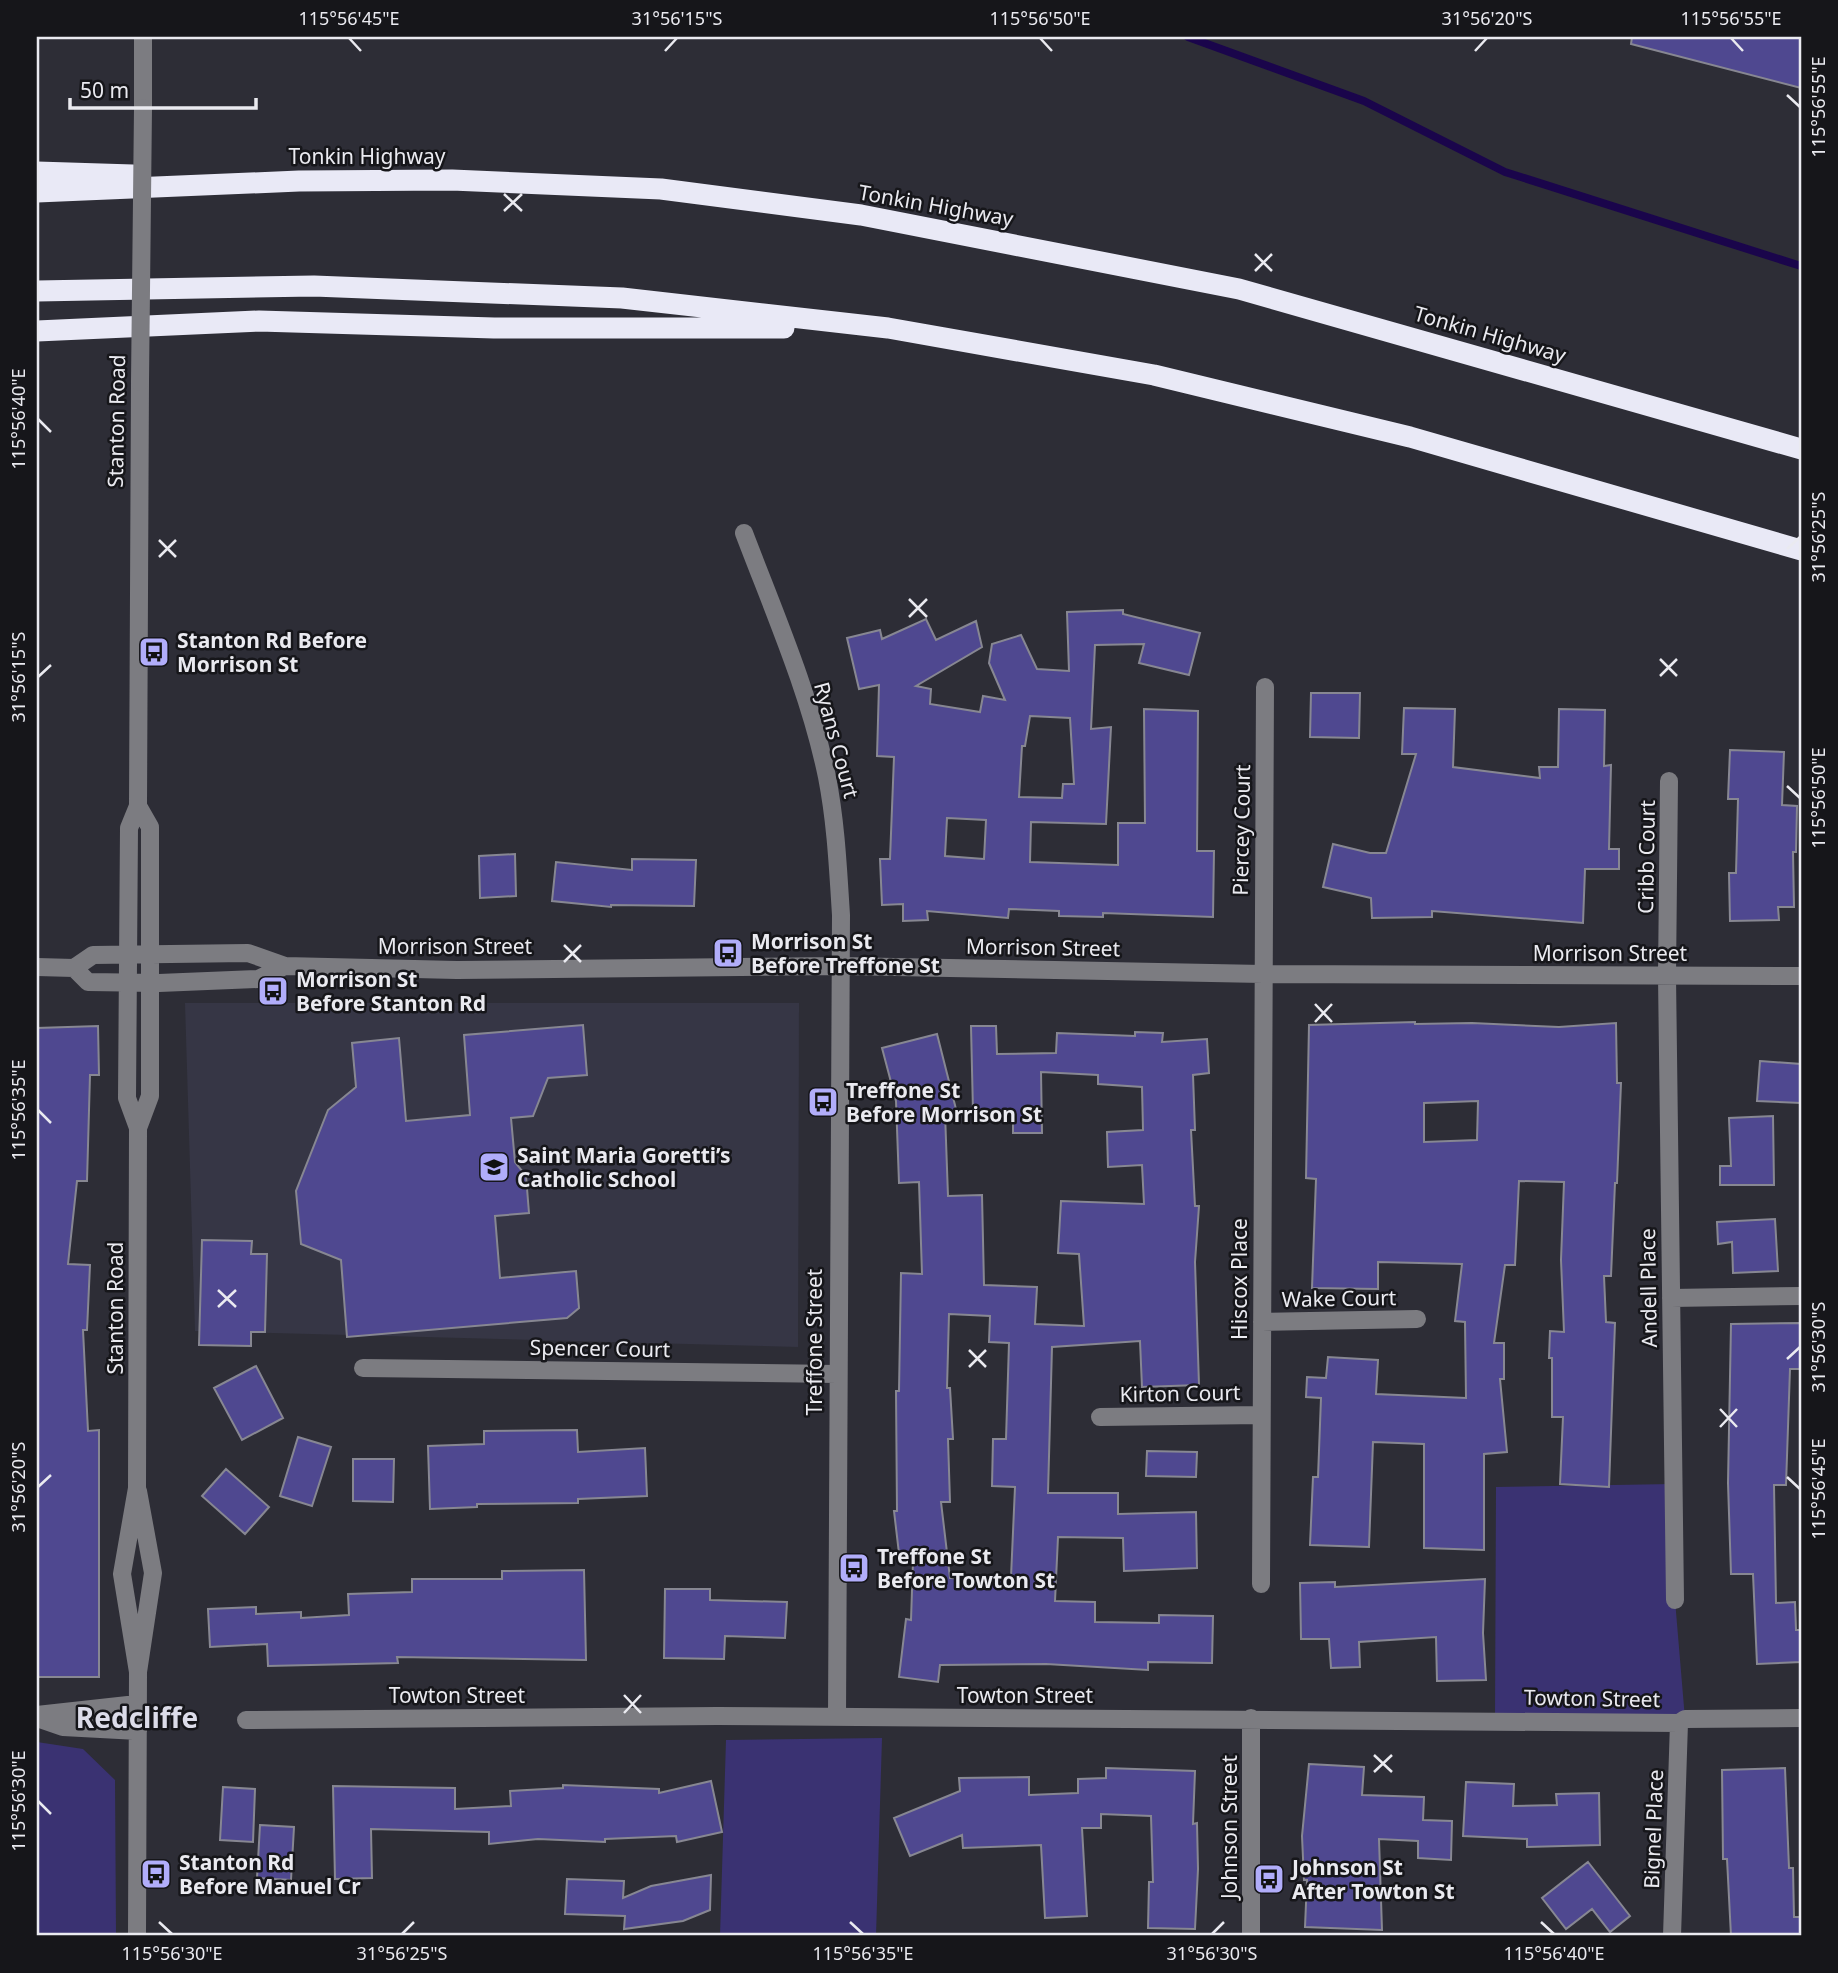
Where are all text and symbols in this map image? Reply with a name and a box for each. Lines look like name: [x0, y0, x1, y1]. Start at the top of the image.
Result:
text: 115°56'45"E: [298, 6, 400, 30]
text: 31°56'15"S: [632, 6, 722, 30]
text: 115°56'50"E: [989, 6, 1091, 30]
text: 31°56'20"S: [1442, 6, 1532, 30]
text: 115°56'55"E: [1680, 6, 1782, 30]
text: 115°56'55"E: [1806, 56, 1830, 158]
scale bar: [70, 66, 256, 110]
text: 50 m: [80, 76, 129, 104]
street label: Tonkin Highway: [289, 142, 446, 170]
street label: Tonkin Highway: [856, 178, 1016, 232]
street label: Tonkin Highway: [1411, 299, 1570, 369]
street label: Stanton Road: [101, 354, 131, 488]
text: 115°56'40"E: [6, 368, 30, 470]
text: 31°56'25"S: [1806, 492, 1830, 582]
place label: Stanton Rd Before Morrison St: [177, 626, 367, 678]
text: 31°56'15"S: [6, 632, 30, 722]
bus stop icon: Stanton Rd Before Morrison St: [137, 635, 171, 669]
street label: Ryans Court: [808, 679, 866, 802]
text: 115°56'50"E: [1806, 747, 1830, 849]
street label: Piercey Court: [1226, 764, 1256, 896]
street label: Cribb Court: [1631, 799, 1661, 914]
place label: Morrison St Before Treffone St: [751, 927, 940, 979]
street label: Morrison Street: [378, 932, 533, 960]
street label: Morrison Street: [966, 932, 1121, 962]
bus stop icon: Morrison St Before Treffone St: [711, 936, 745, 970]
street label: Morrison Street: [1533, 939, 1688, 967]
place label: Morrison St Before Stanton Rd: [296, 965, 486, 1017]
bus stop icon: Morrison St Before Stanton Rd: [256, 974, 290, 1008]
text: 115°56'35"E: [6, 1059, 30, 1161]
place label: Treffone St Before Morrison St: [846, 1076, 1042, 1128]
bus stop icon: Treffone St Before Morrison St: [806, 1085, 840, 1119]
place label: Saint Maria Goretti’s Catholic School: [517, 1141, 731, 1193]
school or university icon: Saint Maria Goretti’s Catholic School: [477, 1150, 511, 1184]
street label: Hiscox Place: [1225, 1218, 1253, 1340]
street label: Andell Place: [1633, 1228, 1663, 1348]
street label: Stanton Road: [101, 1241, 129, 1375]
street label: Treffone Street: [800, 1268, 828, 1415]
street label: Wake Court: [1281, 1283, 1397, 1313]
text: 31°56'30"S: [1806, 1302, 1830, 1392]
street label: Spencer Court: [529, 1333, 671, 1363]
street label: Kirton Court: [1119, 1378, 1241, 1408]
text: 115°56'45"E: [1806, 1438, 1830, 1540]
text: 31°56'20"S: [6, 1442, 30, 1532]
place label: Treffone St Before Towton St: [877, 1542, 1055, 1594]
bus stop icon: Treffone St Before Towton St: [837, 1551, 871, 1585]
street label: Towton Street: [389, 1681, 526, 1709]
street label: Towton Street: [957, 1681, 1094, 1709]
street label: Towton Street: [1524, 1683, 1661, 1713]
district label: Redcliffe: [76, 1698, 198, 1736]
text: 115°56'30"E: [6, 1750, 30, 1852]
street label: Johnson Street: [1215, 1754, 1243, 1901]
street label: Bignel Place: [1637, 1769, 1669, 1889]
place label: Stanton Rd Before Manuel Cr: [179, 1848, 361, 1900]
place label: Johnson St After Towton St: [1290, 1853, 1455, 1905]
bus stop icon: Stanton Rd Before Manuel Cr: [139, 1857, 173, 1891]
bus stop icon: Johnson St After Towton St: [1252, 1862, 1286, 1896]
text: 115°56'30"E: [121, 1941, 223, 1965]
text: 31°56'25"S: [357, 1941, 447, 1965]
text: 115°56'35"E: [812, 1941, 914, 1965]
text: 31°56'30"S: [1167, 1941, 1257, 1965]
text: 115°56'40"E: [1503, 1941, 1605, 1965]

